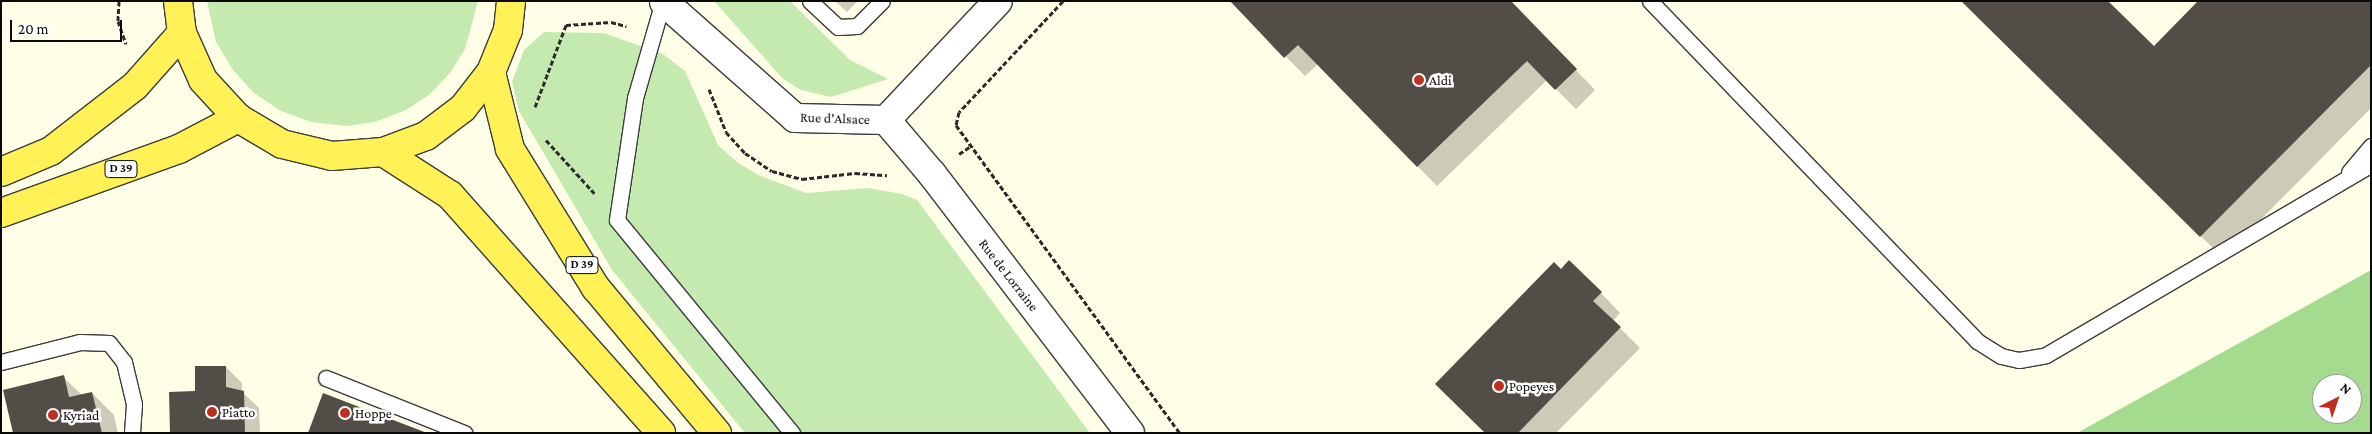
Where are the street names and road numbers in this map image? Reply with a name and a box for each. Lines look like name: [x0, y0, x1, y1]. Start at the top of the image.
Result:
street label: Rue d'Alsace: [800, 108, 870, 128]
road number: D 39: [104, 160, 138, 178]
street label: Rue de Lorraine: [975, 235, 1043, 315]
road number: D 39: [564, 256, 600, 274]

